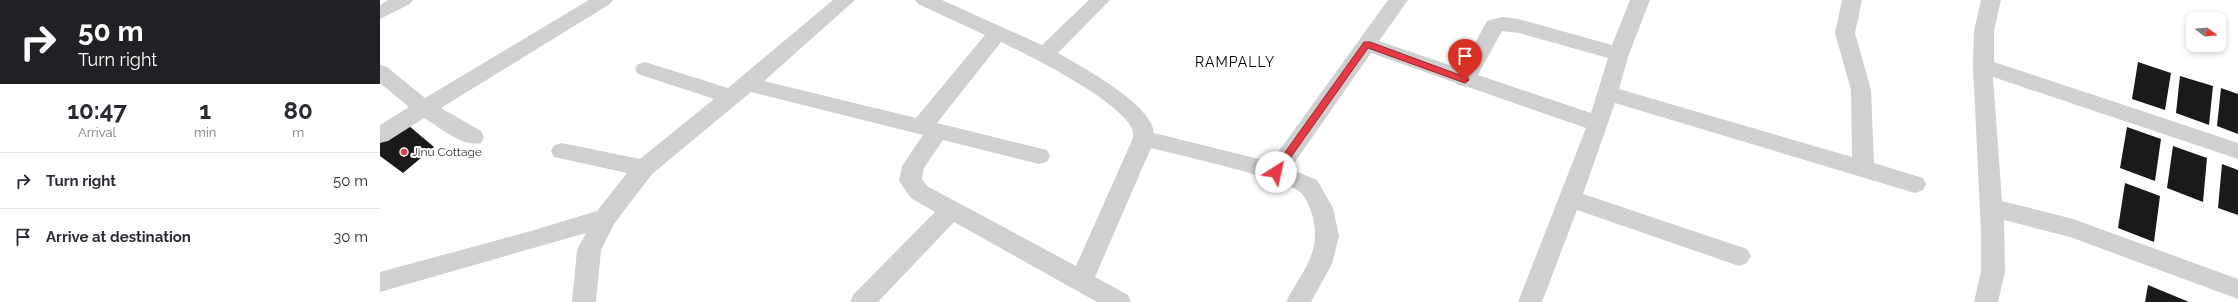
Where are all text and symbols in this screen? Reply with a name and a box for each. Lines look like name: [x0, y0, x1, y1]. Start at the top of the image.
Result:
north arrow: [2186, 12, 2226, 52]
map controls: [2186, 12, 2226, 52]
text: 50 m: [78, 15, 144, 48]
icon: right: [12, 16, 64, 68]
pin: [1448, 39, 1482, 80]
icon: arrive: [1454, 45, 1476, 67]
text: Turn right: [78, 49, 157, 70]
district label: RAMPALLY: [1195, 54, 1275, 70]
text: 10:47: [67, 96, 127, 125]
text: 1: [199, 96, 211, 125]
text: 80: [284, 96, 313, 125]
text: Arrival: [78, 125, 116, 140]
text: min: [194, 125, 216, 140]
text: m: [292, 125, 304, 140]
place label: Jinu Cottage: [412, 145, 482, 159]
marker: Jinu Cottage: [399, 147, 409, 157]
position arrow: [1255, 151, 1297, 193]
icon: right: [12, 170, 34, 192]
text: Turn right: [46, 172, 116, 190]
text: 50 m: [333, 172, 368, 190]
icon: arrive: [12, 226, 34, 248]
text: Arrive at destination: [46, 228, 191, 246]
text: 30 m: [333, 228, 368, 246]

